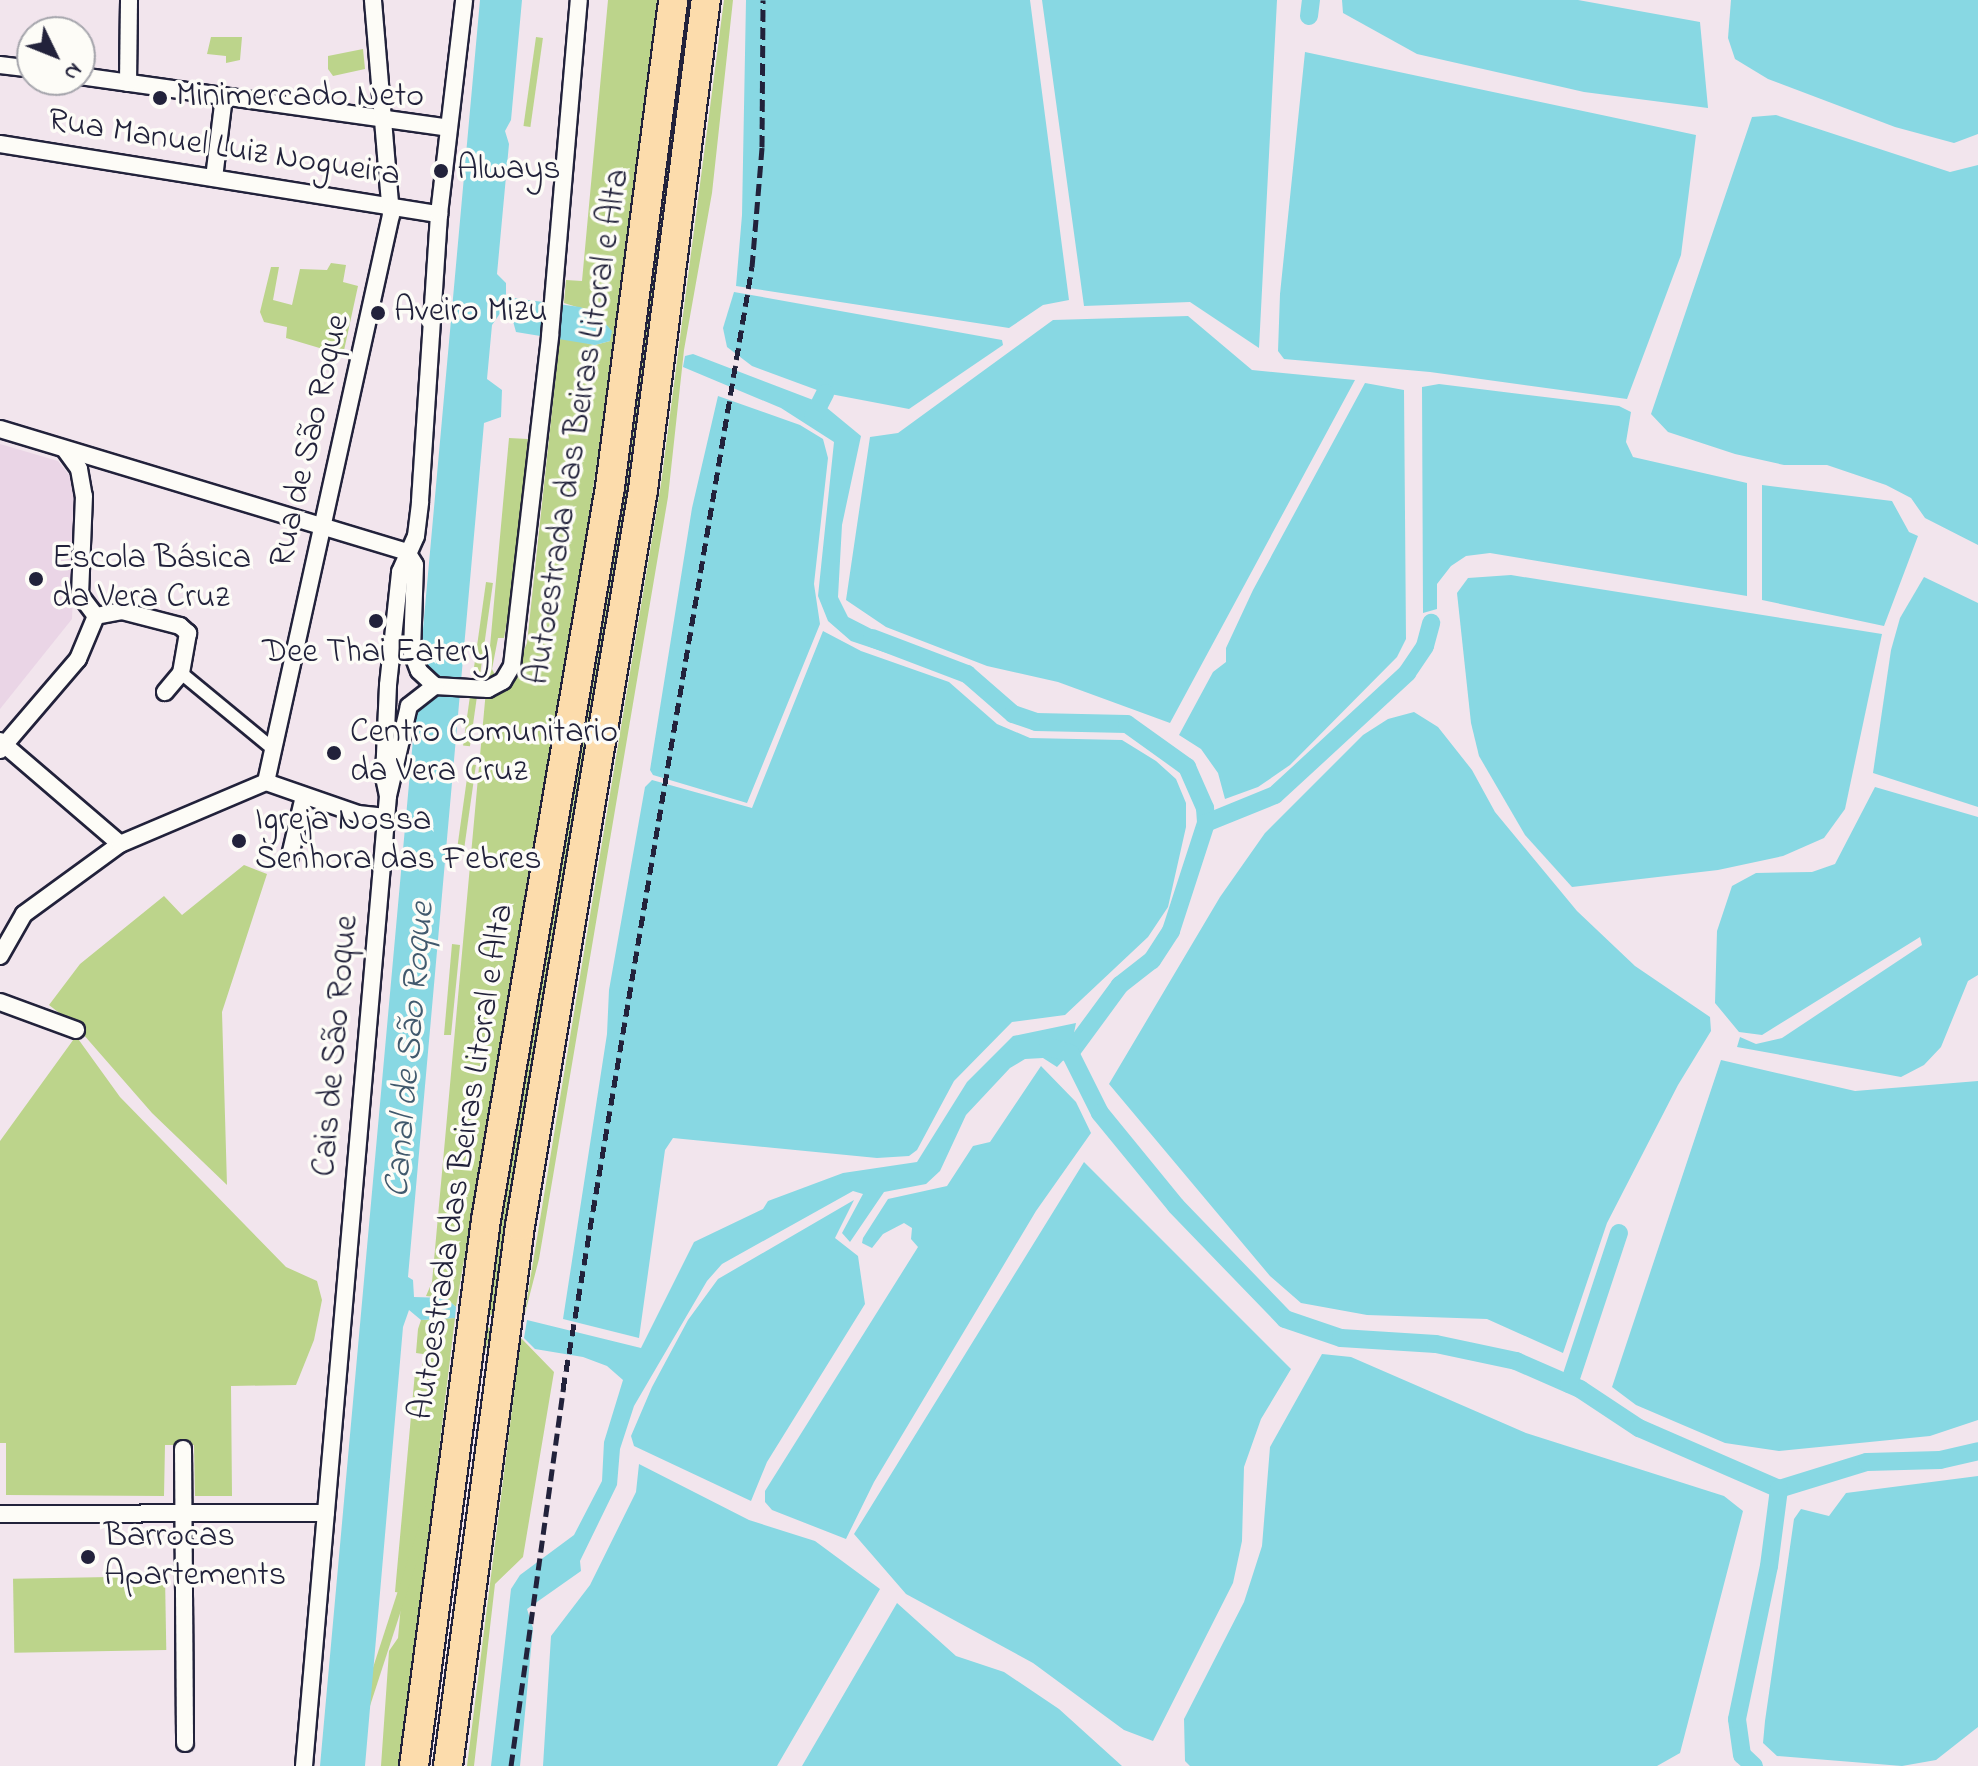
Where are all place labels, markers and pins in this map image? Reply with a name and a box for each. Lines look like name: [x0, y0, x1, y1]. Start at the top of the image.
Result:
place label: Minimercado Neto: [176, 78, 424, 118]
marker: Minimercado Neto: [151, 89, 169, 107]
place label: Always: [457, 151, 561, 191]
marker: Always: [432, 162, 450, 180]
place label: Aveiro Mizu: [394, 293, 548, 333]
marker: Aveiro Mizu: [369, 304, 387, 322]
place label: Escola Básica da Vera Cruz: [52, 539, 251, 618]
marker: Escola Básica da Vera Cruz: [27, 570, 45, 588]
marker: Dee Thai Eatery: [367, 612, 385, 630]
place label: Dee Thai Eatery: [262, 634, 490, 674]
place label: Centro Comunitario da Vera Cruz: [350, 713, 618, 792]
marker: Centro Comunitario da Vera Cruz: [325, 744, 343, 762]
place label: Igreja Nossa Senhora das Febres: [255, 801, 542, 880]
marker: Igreja Nossa Senhora das Febres: [230, 832, 248, 850]
place label: Barrocas Apartements: [104, 1517, 286, 1596]
marker: Barrocas Apartements: [79, 1548, 97, 1566]

